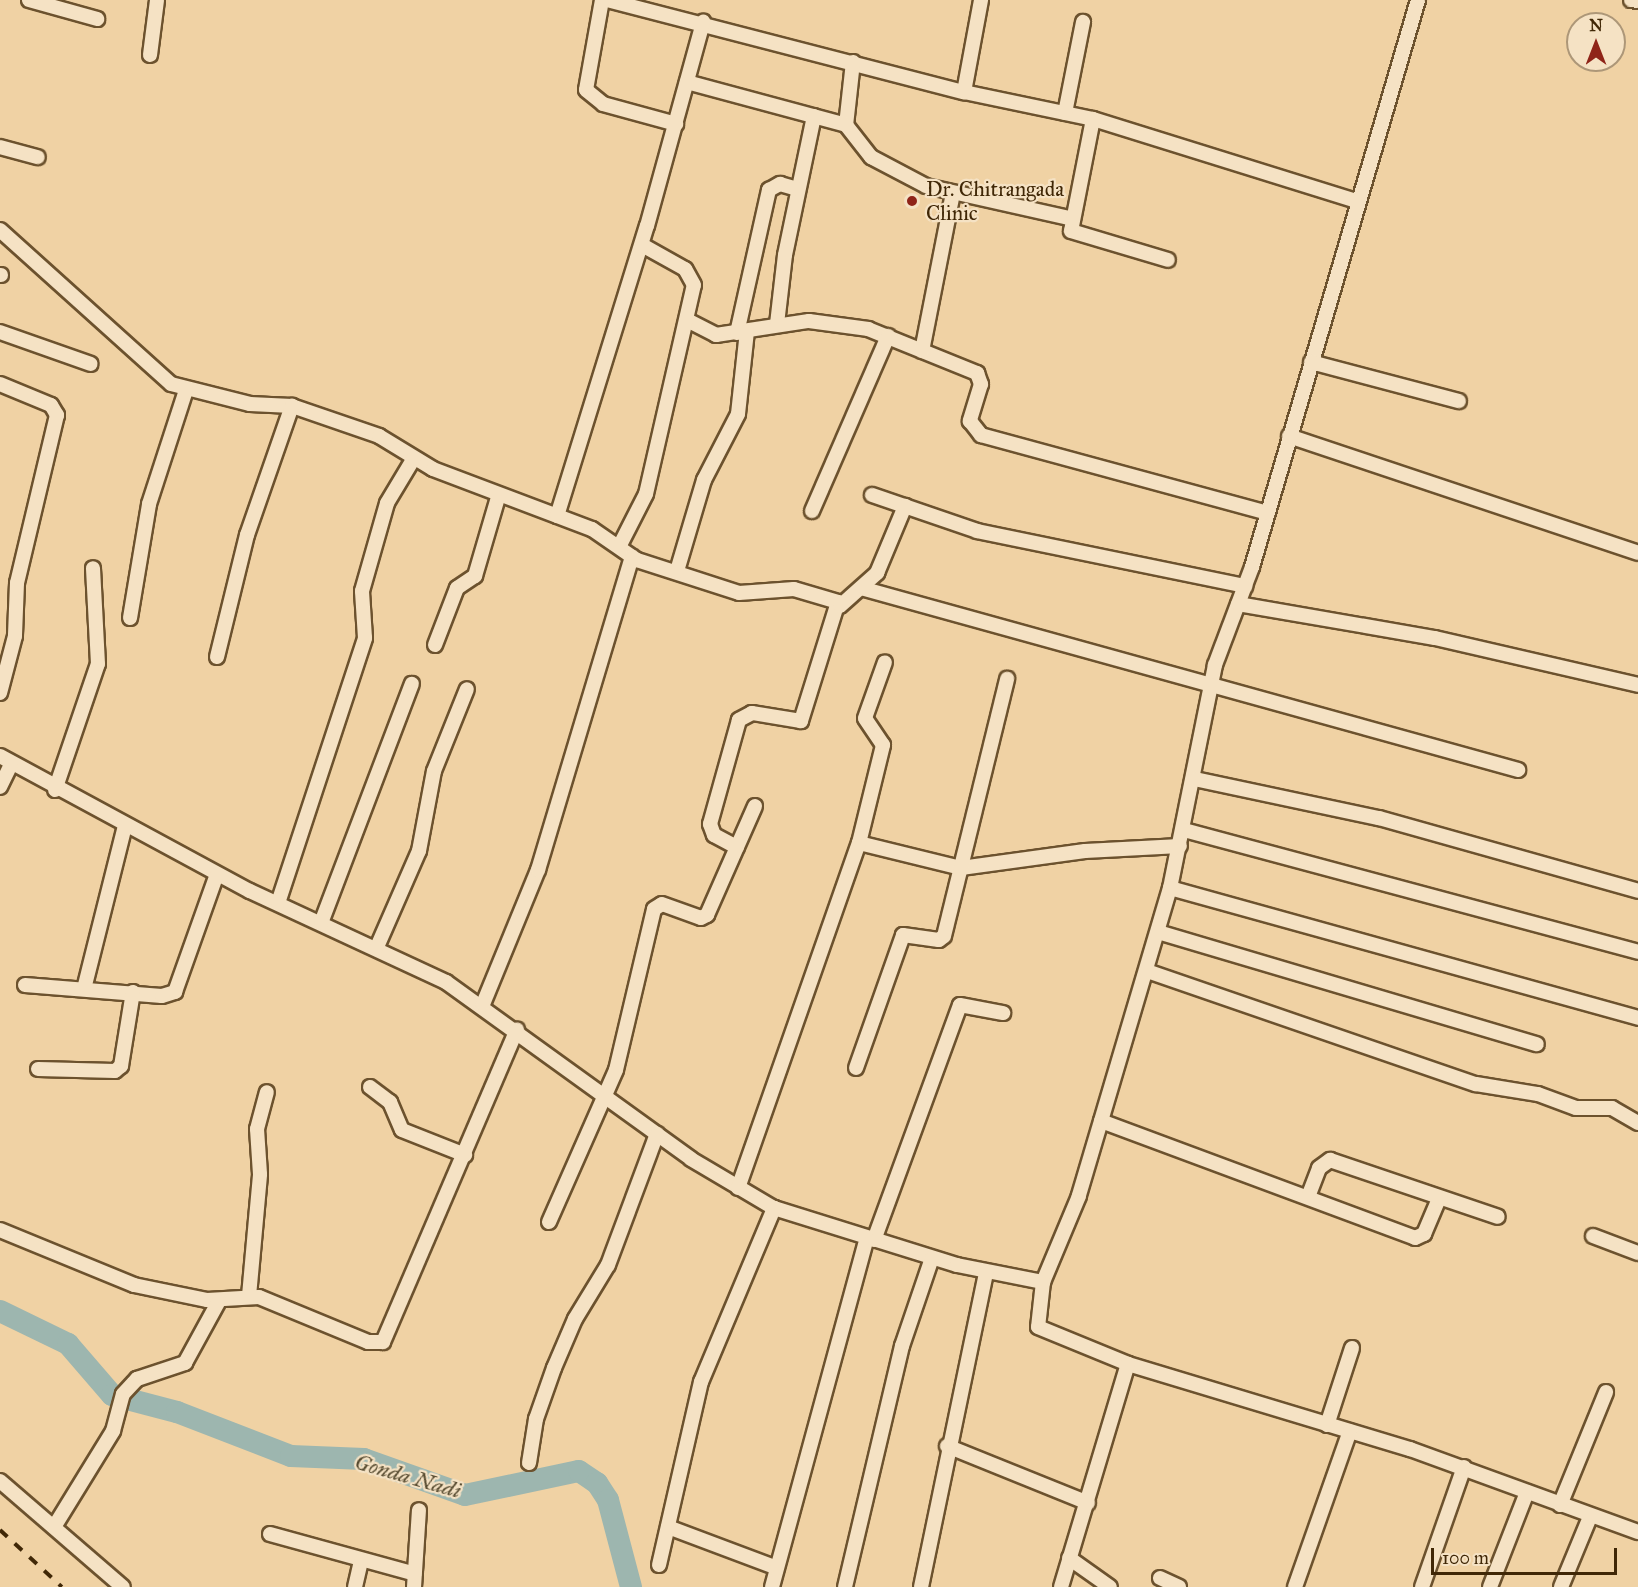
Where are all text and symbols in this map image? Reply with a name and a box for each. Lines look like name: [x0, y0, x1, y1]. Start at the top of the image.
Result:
north arrow: [1566, 12, 1626, 72]
text: N: [1589, 16, 1603, 35]
place label: Dr. Chitrangada Clinic: [926, 176, 1064, 226]
marker: Dr. Chitrangada Clinic: [903, 192, 921, 210]
water label: Gonda Nadi: [352, 1448, 464, 1504]
scale bar: [1434, 1536, 1620, 1574]
text: 100 m: [1442, 1547, 1489, 1569]

